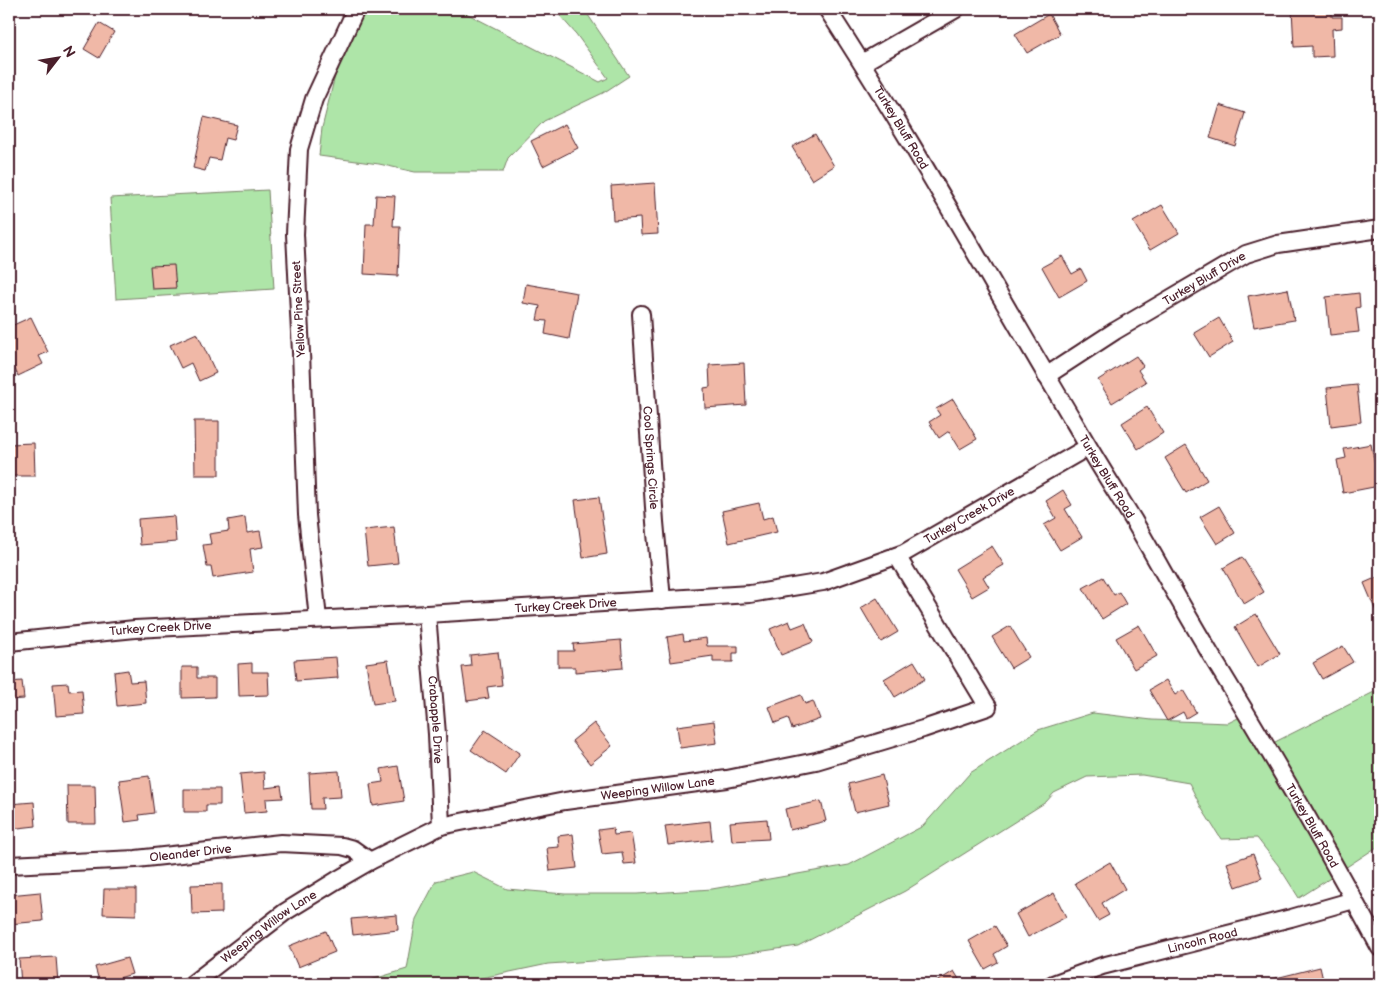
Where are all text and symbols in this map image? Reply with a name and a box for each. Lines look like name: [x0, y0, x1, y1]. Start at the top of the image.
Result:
north arrow: [32, 32, 82, 82]
text: N: [59, 43, 79, 60]
street label: Turkey Bluff Road: [870, 83, 932, 172]
street label: Turkey Bluff Drive: [1160, 248, 1248, 309]
street label: Yellow Pine Street: [289, 260, 309, 359]
street label: Cool Springs Circle: [640, 405, 662, 510]
street label: Turkey Bluff Road: [1076, 433, 1138, 521]
street label: Turkey Creek Drive: [921, 483, 1017, 547]
street label: Turkey Creek Drive: [514, 595, 617, 616]
street label: Turkey Creek Drive: [109, 618, 212, 639]
street label: Crabapple Drive: [425, 675, 446, 764]
street label: Weeping Willow Lane: [600, 773, 716, 804]
street label: Turkey Bluff Road: [1282, 781, 1342, 871]
street label: Oleander Drive: [149, 841, 232, 865]
street label: Weeping Willow Lane: [218, 887, 319, 966]
street label: Lincoln Road: [1166, 924, 1239, 957]

